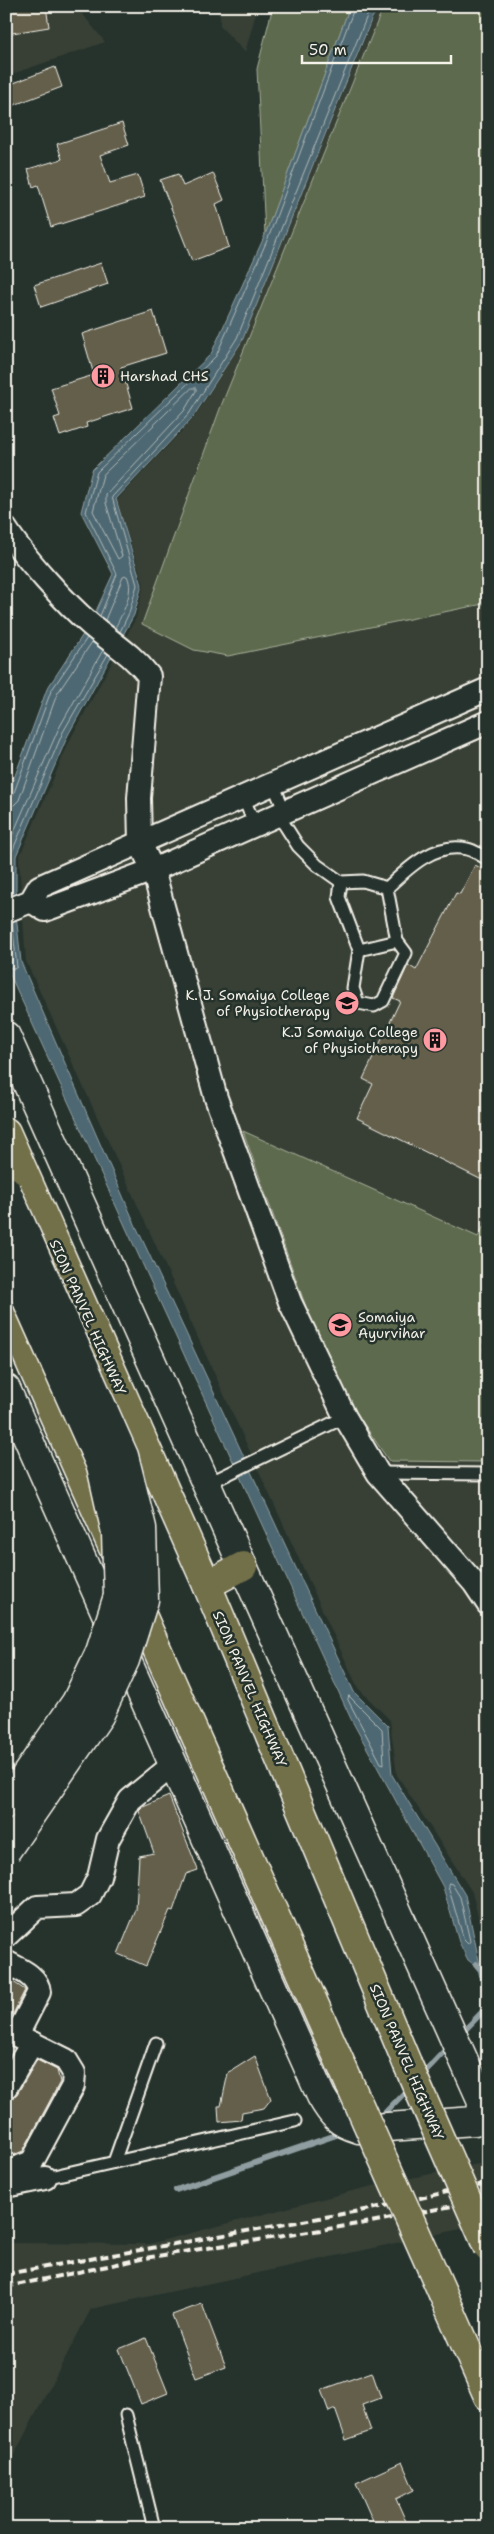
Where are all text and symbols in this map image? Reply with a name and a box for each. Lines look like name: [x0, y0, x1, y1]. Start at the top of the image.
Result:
scale bar: [302, 32, 450, 64]
text: 50 m: [309, 40, 347, 60]
building icon: Harshad CHS: [90, 363, 116, 389]
place label: Harshad CHS: [120, 367, 209, 385]
place label: K. J. Somaiya College of Physiotherapy: [185, 986, 330, 1020]
school or university icon: K. J. Somaiya College of Physiotherapy: [334, 990, 360, 1016]
place label: K.J Somaiya College of Physiotherapy: [282, 1023, 418, 1057]
building icon: K.J Somaiya College of Physiotherapy: [422, 1027, 448, 1053]
street label: SION PANVEL HIGHWAY: [46, 1237, 131, 1398]
place label: Somaiya Ayurvihar: [358, 1308, 426, 1342]
school or university icon: Somaiya Ayurvihar: [327, 1312, 353, 1338]
street label: SION PANVEL HIGHWAY: [209, 1608, 291, 1770]
street label: SION PANVEL HIGHWAY: [366, 1981, 448, 2143]

